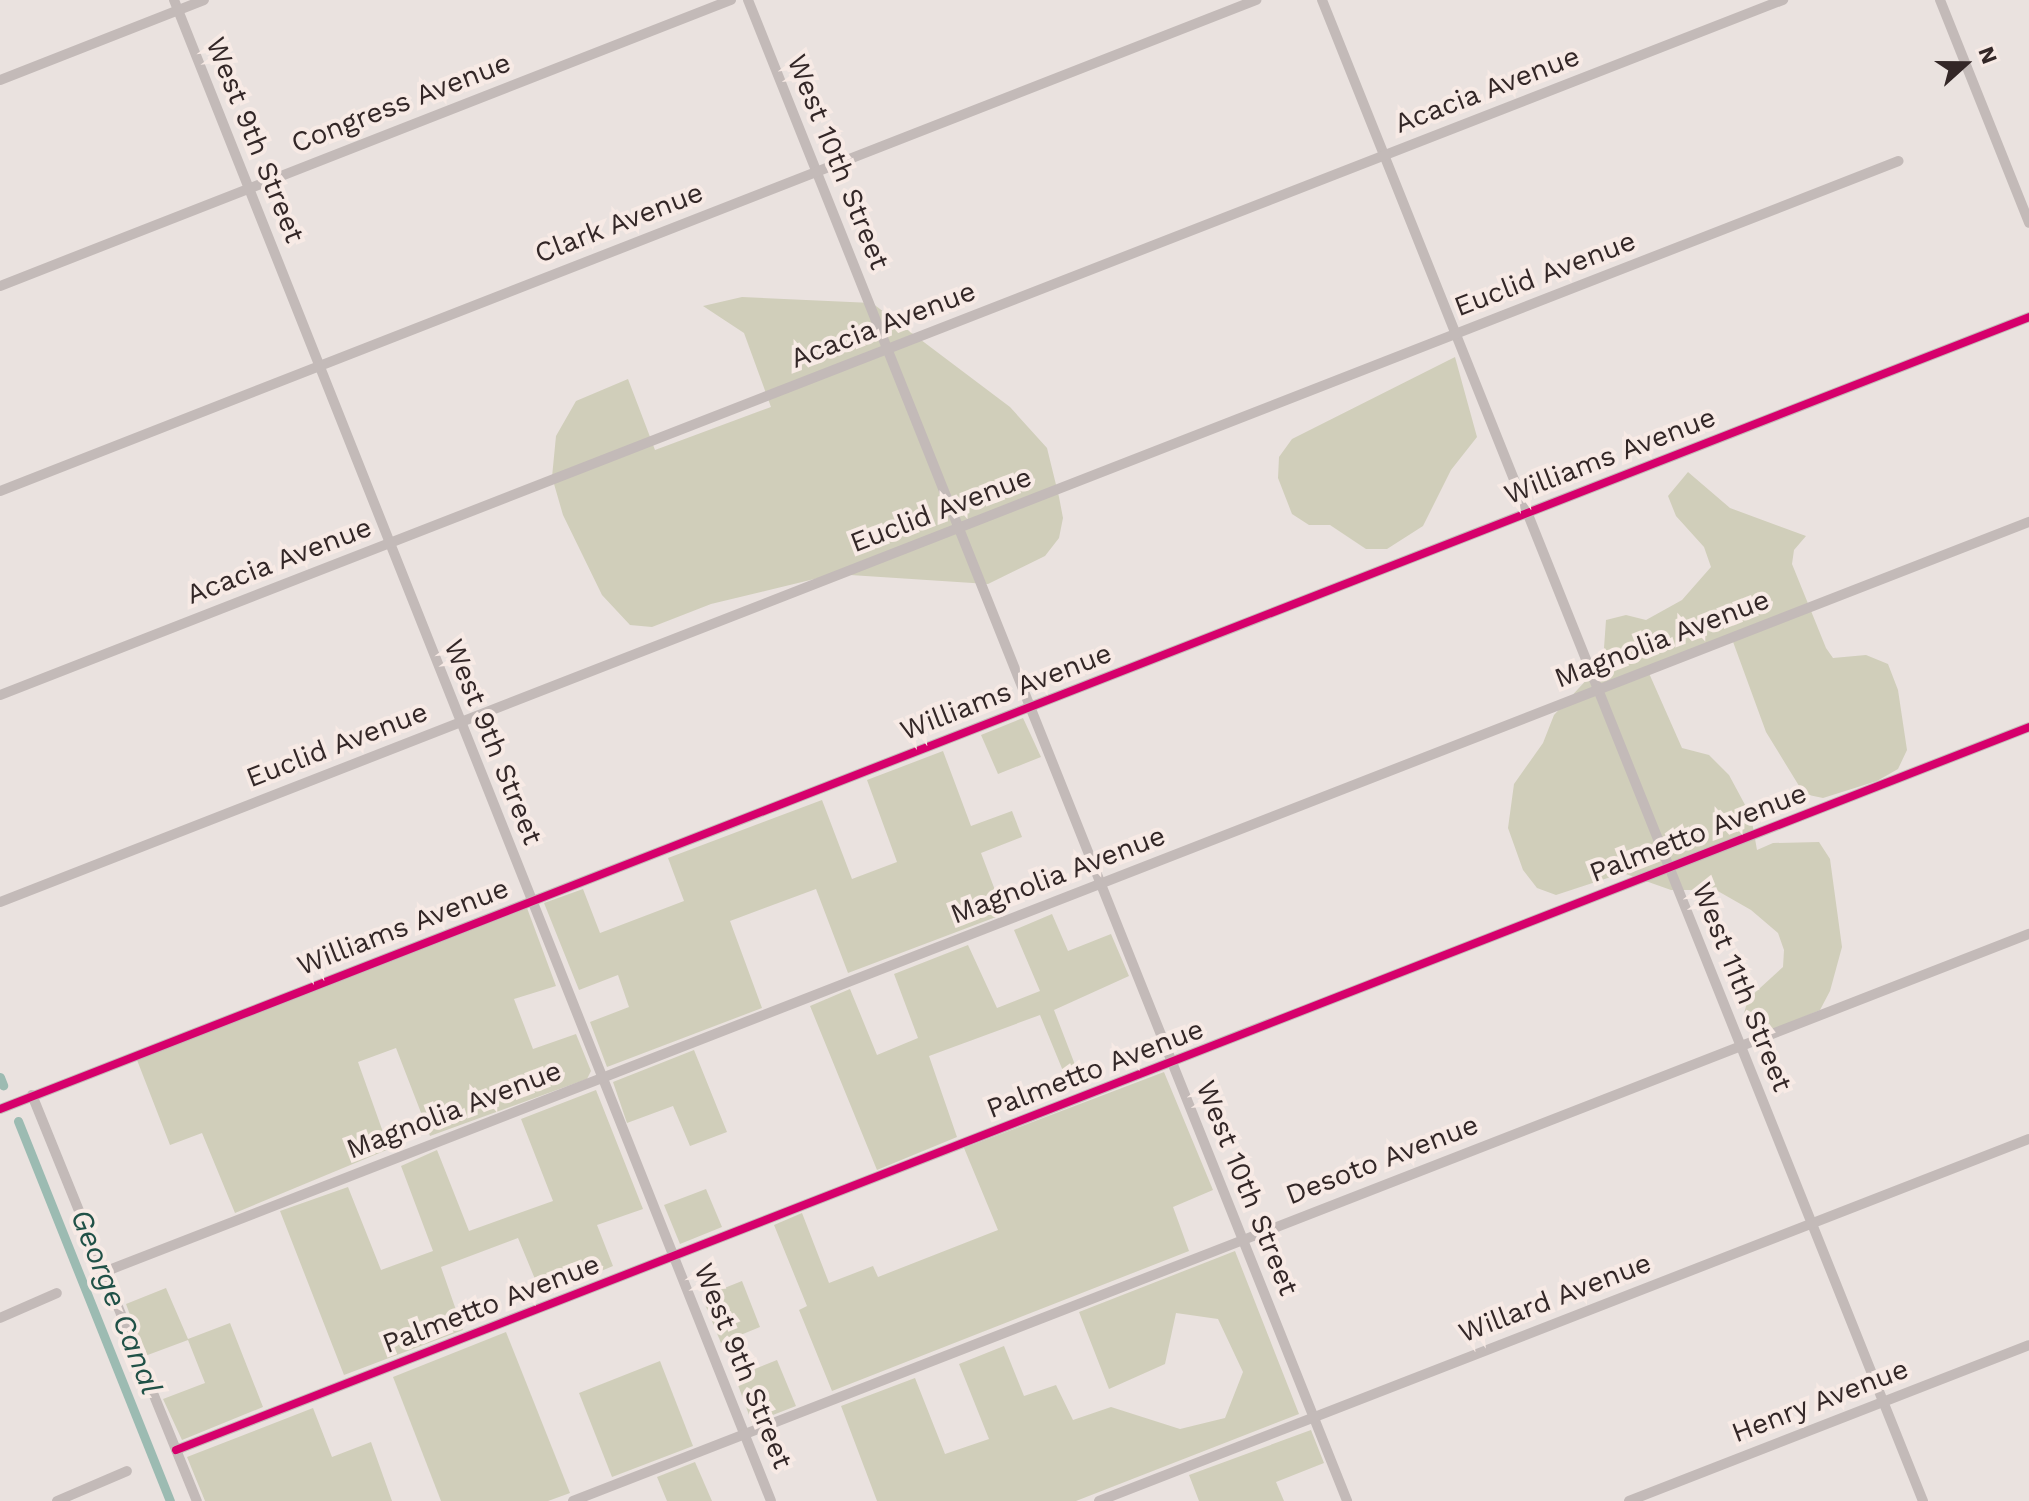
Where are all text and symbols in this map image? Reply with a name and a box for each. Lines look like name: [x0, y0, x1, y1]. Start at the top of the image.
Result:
north arrow: [1925, 24, 2005, 104]
street label: West 9th Street: [199, 32, 311, 248]
street label: Acacia Avenue: [1389, 39, 1585, 141]
text: N: [1973, 43, 2002, 67]
street label: Congress Avenue: [286, 45, 516, 161]
street label: West 10th Street: [779, 49, 897, 275]
street label: Clark Avenue: [529, 175, 709, 271]
street label: Euclid Avenue: [1449, 224, 1641, 324]
street label: Acacia Avenue: [785, 274, 981, 376]
street label: Williams Avenue: [1499, 400, 1721, 512]
street label: Euclid Avenue: [845, 460, 1037, 560]
street label: Acacia Avenue: [181, 510, 377, 612]
street label: Magnolia Avenue: [1549, 582, 1775, 696]
street label: West 9th Street: [437, 634, 549, 850]
street label: Williams Avenue: [895, 636, 1117, 748]
street label: Euclid Avenue: [241, 695, 433, 795]
street label: Palmetto Avenue: [1584, 776, 1812, 890]
street label: Magnolia Avenue: [945, 818, 1171, 932]
street label: Williams Avenue: [292, 871, 514, 983]
street label: West 11th Street: [1685, 877, 1799, 1097]
street label: Palmetto Avenue: [981, 1012, 1209, 1126]
street label: Magnolia Avenue: [341, 1053, 567, 1167]
street label: West 10th Street: [1188, 1075, 1306, 1301]
street label: Desoto Avenue: [1280, 1108, 1484, 1212]
water label: George Canal: [62, 1204, 170, 1400]
street label: Willard Avenue: [1454, 1246, 1656, 1350]
street label: Palmetto Avenue: [377, 1247, 605, 1361]
street label: West 9th Street: [687, 1258, 799, 1474]
street label: Henry Avenue: [1726, 1352, 1914, 1450]

